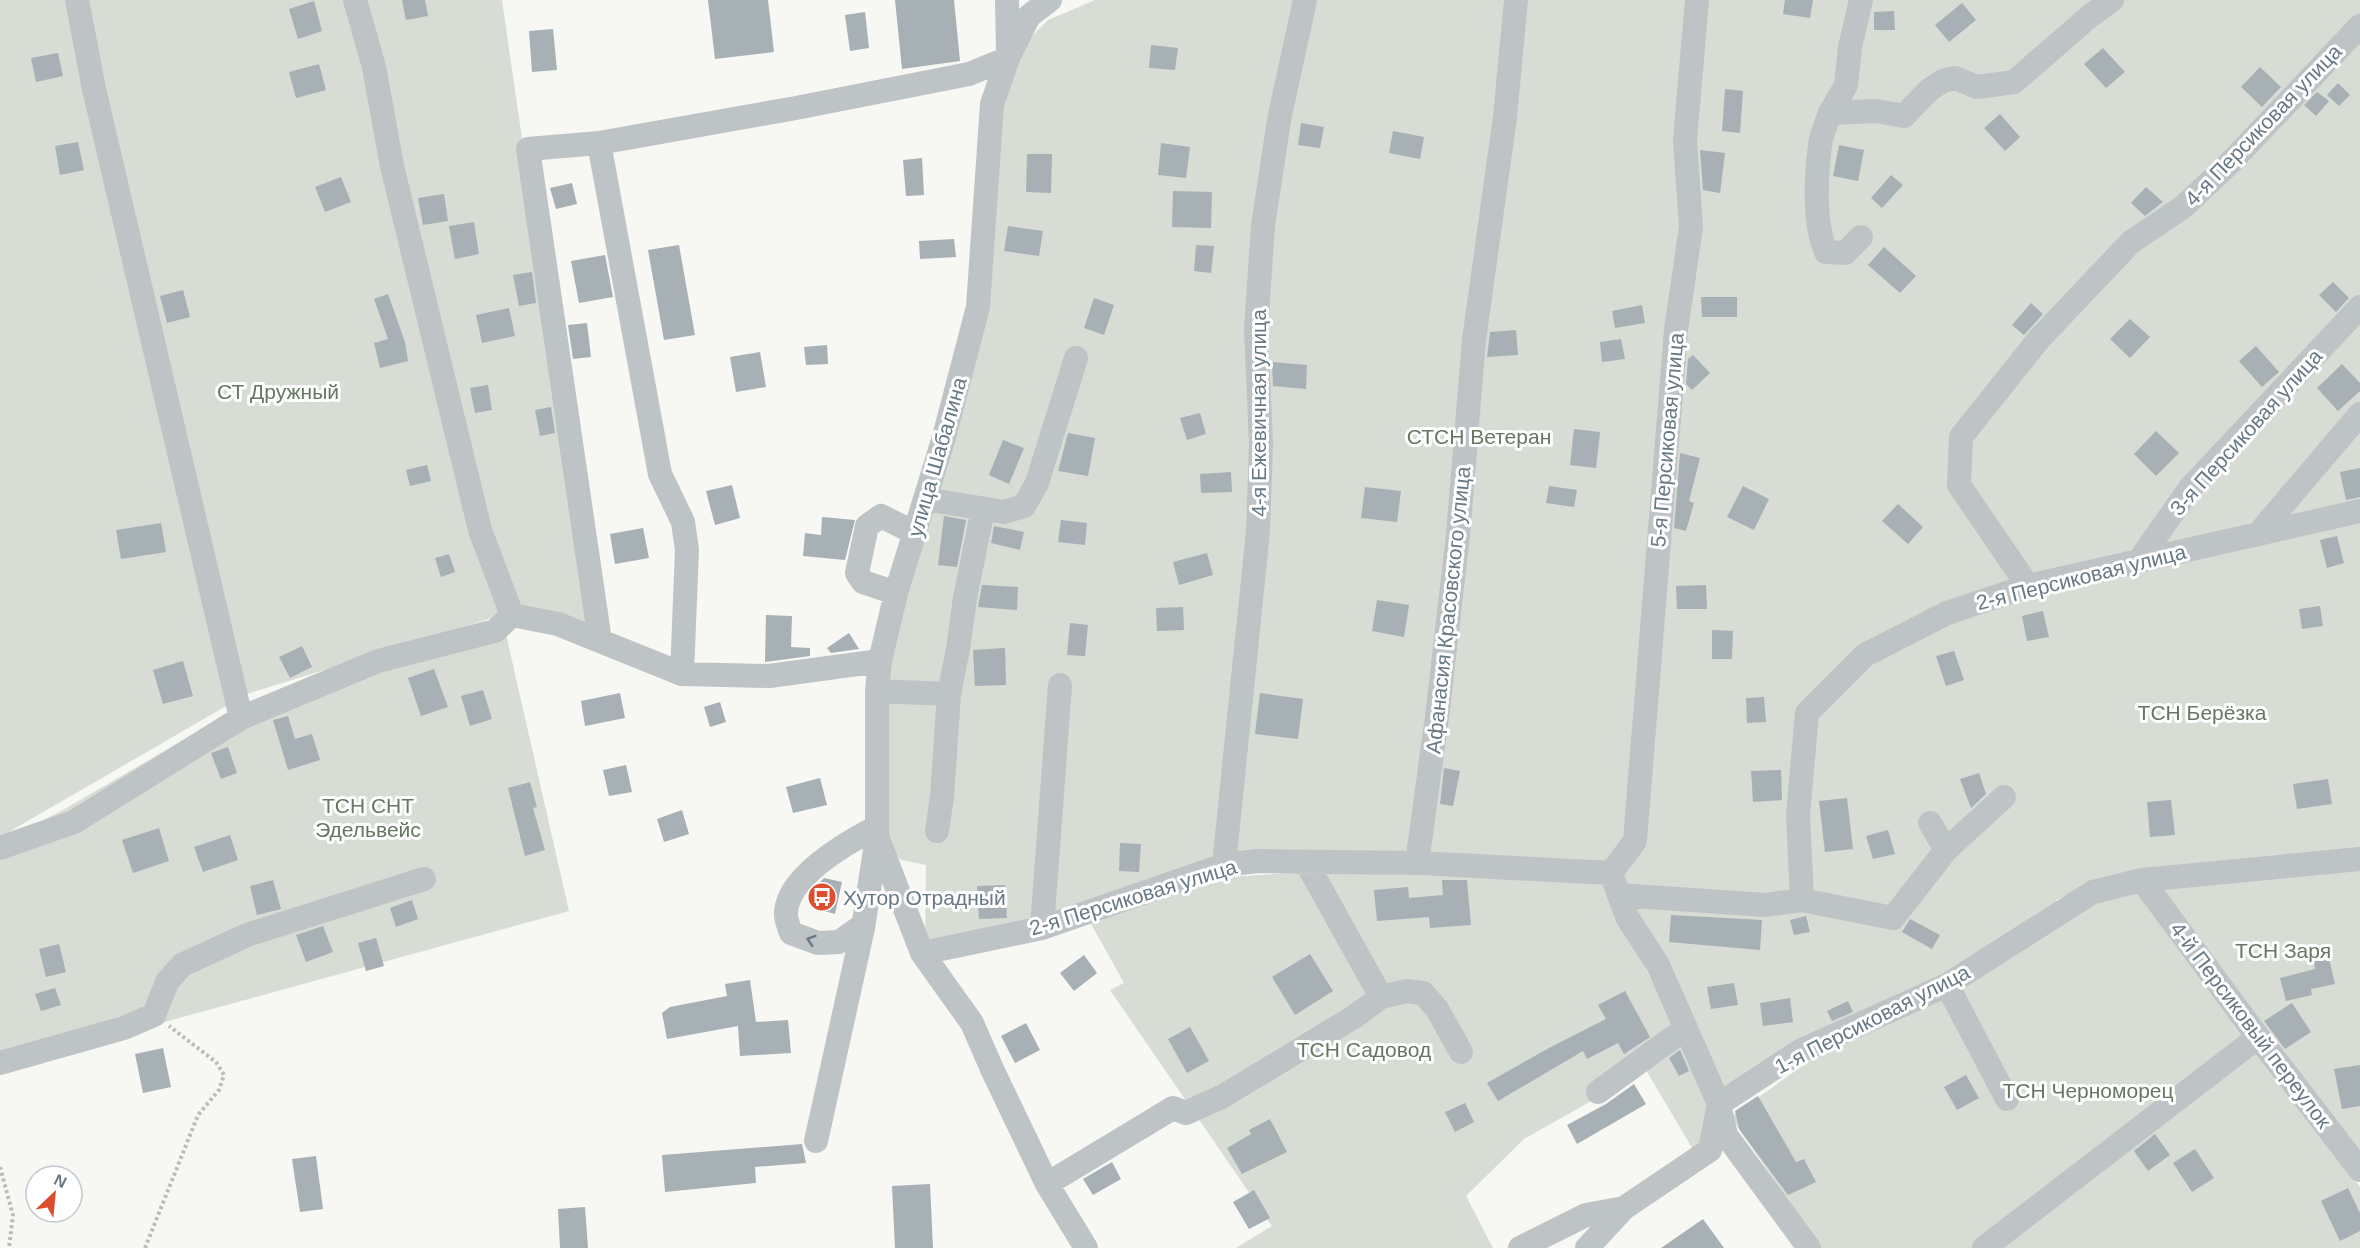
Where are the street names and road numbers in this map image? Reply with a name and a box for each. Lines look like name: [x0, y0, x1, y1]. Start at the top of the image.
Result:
street label: 4-я Персиковая улица: [2180, 39, 2346, 210]
street label: 4-я Ежевичная улица: [1247, 309, 1270, 517]
street label: 5-я Персиковая улица: [1646, 331, 1688, 548]
street label: 3-я Персиковая улица: [2165, 344, 2327, 520]
street label: улица Шабалина: [903, 374, 971, 539]
street label: Афанасия Красовского улица: [1421, 465, 1475, 755]
street label: 2-я Персиковая улица: [1974, 540, 2188, 614]
street label: 2-я Персиковая улица: [1027, 854, 1240, 939]
street label: 4-й Персиковый переулок: [2166, 918, 2336, 1133]
street label: 1-я Персиковая улица: [1771, 960, 1973, 1078]

